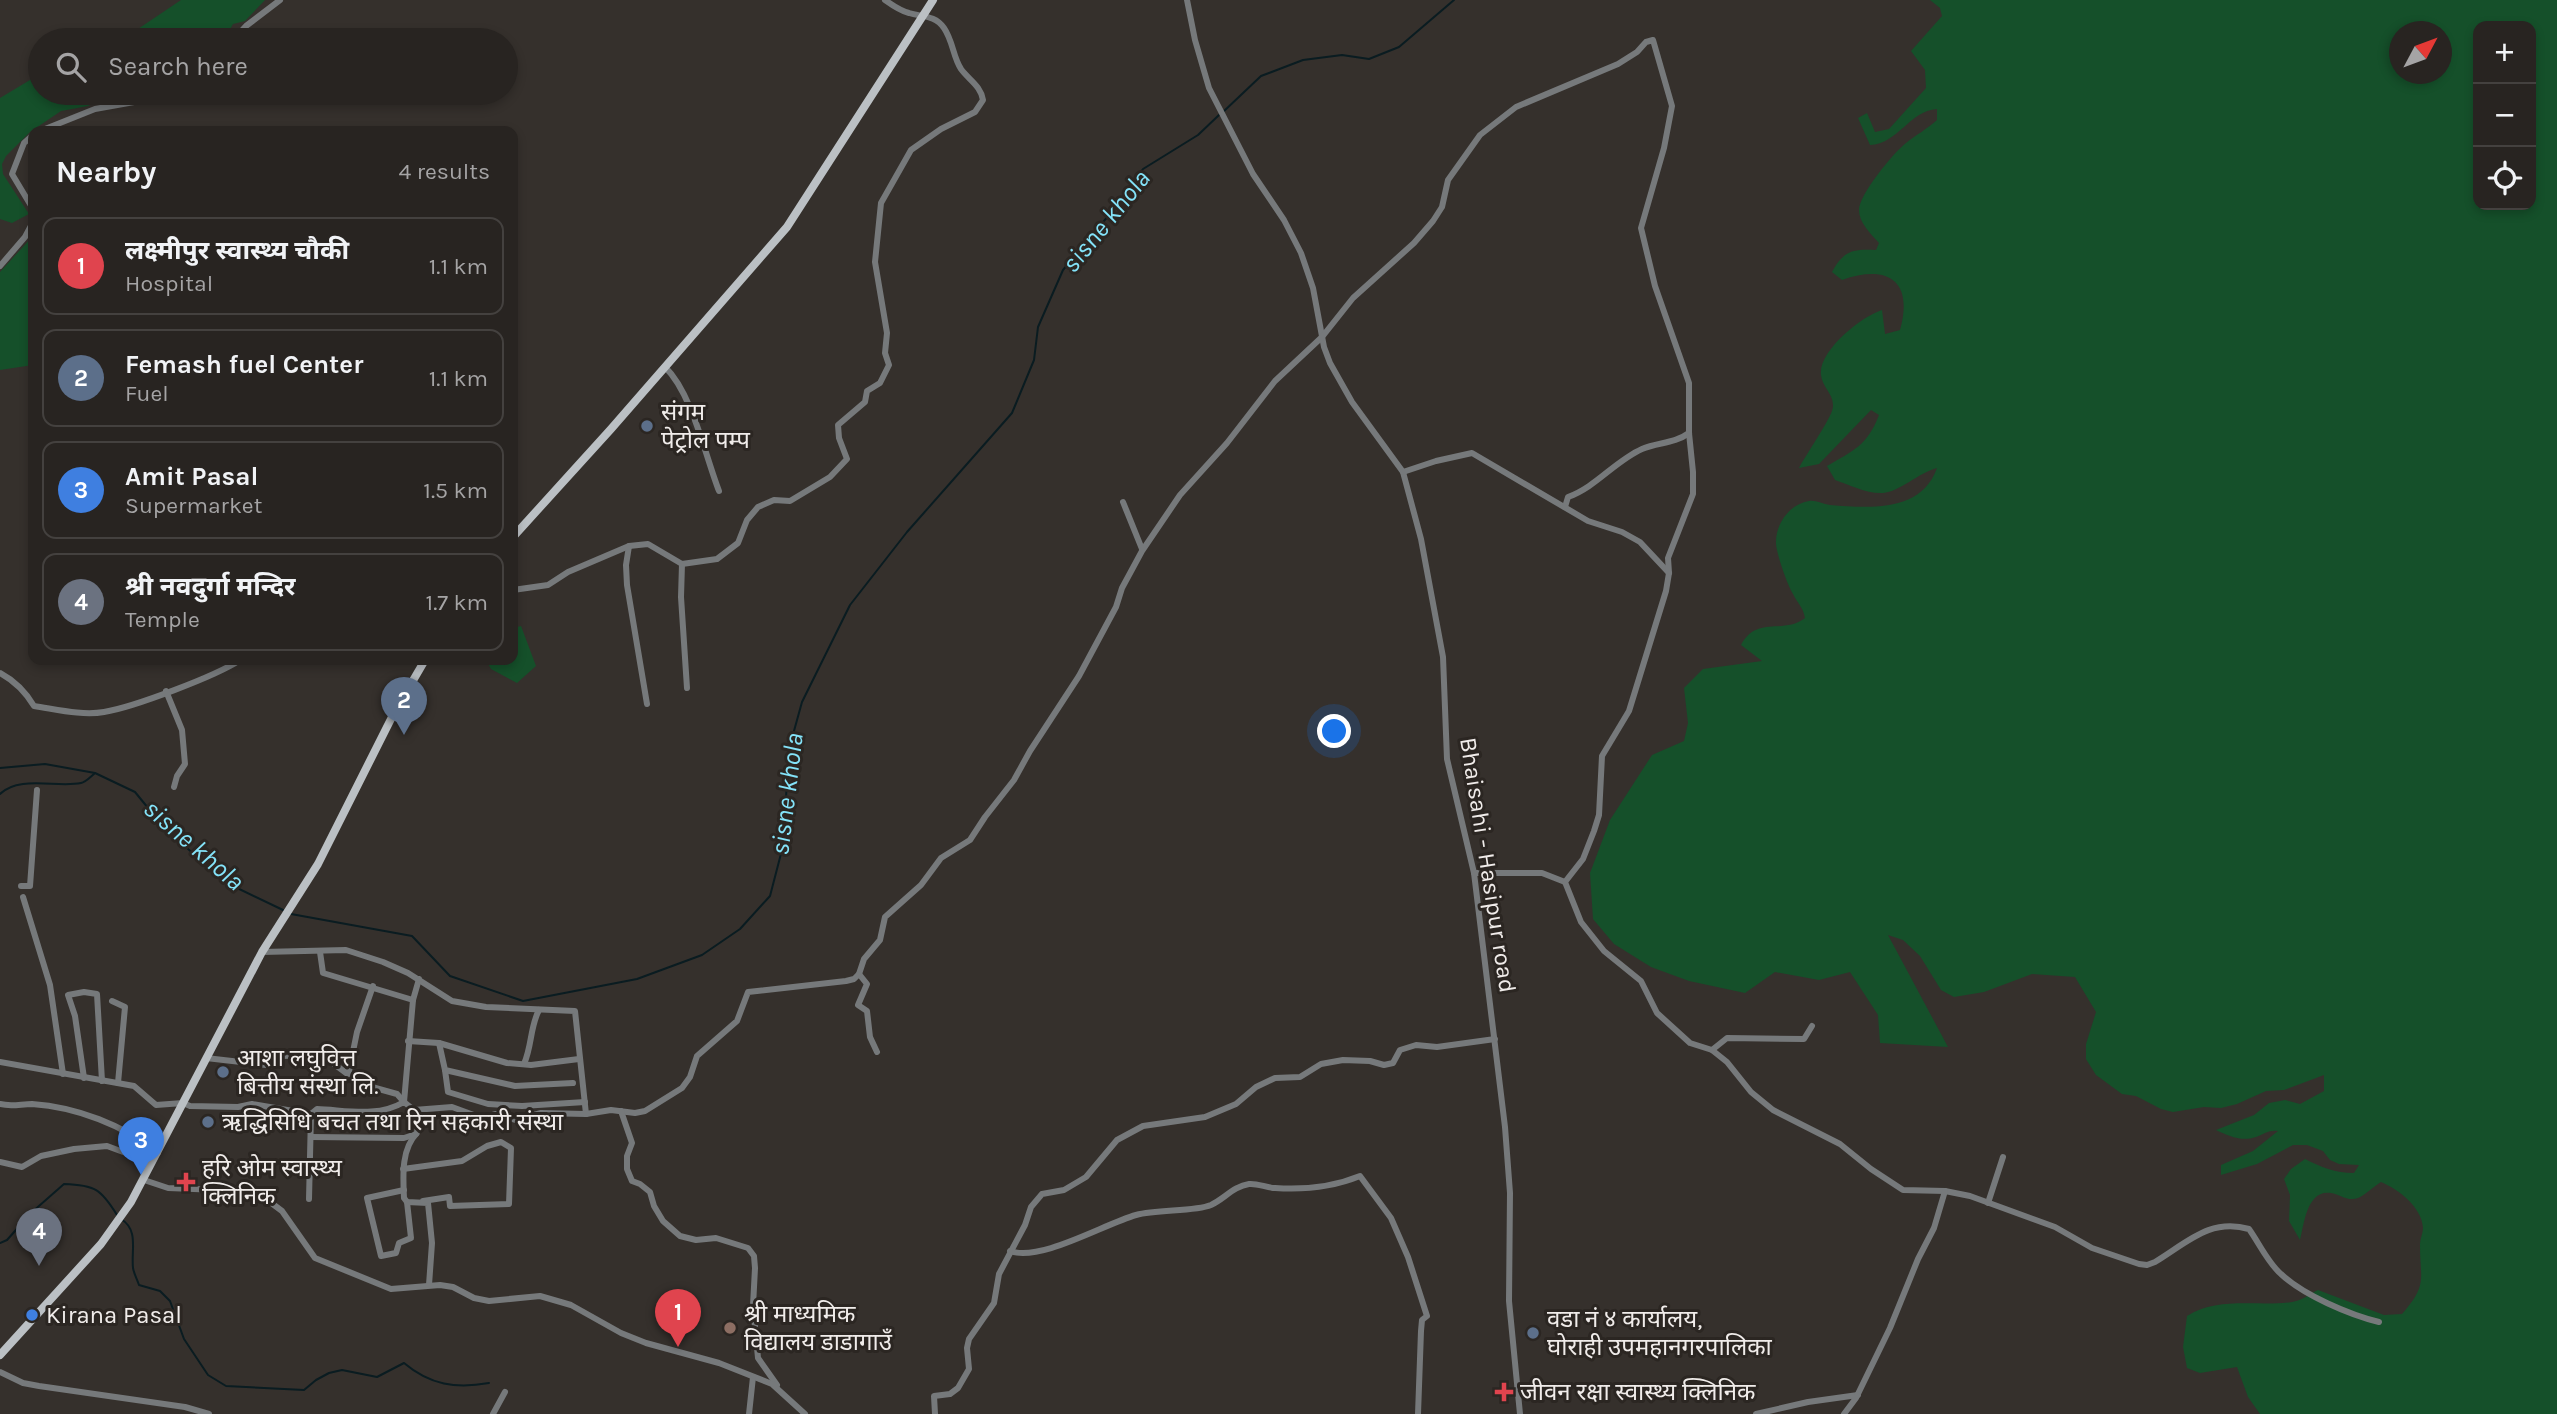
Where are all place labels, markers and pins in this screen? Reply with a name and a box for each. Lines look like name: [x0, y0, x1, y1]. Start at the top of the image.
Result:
place label: संगम पेट्रोल पम्प: [661, 398, 750, 454]
marker: संगम पेट्रोल पम्प: [639, 418, 655, 434]
pin: 2: [381, 677, 427, 735]
place label: आशा लघुवित्त बित्तीय संस्था लि.: [237, 1044, 378, 1100]
marker: आशा लघुवित्त बित्तीय संस्था लि.: [215, 1064, 231, 1080]
place label: ऋद्धिसिधि बचत तथा रिन सहकारी संस्था: [222, 1108, 564, 1136]
marker: ऋद्धिसिधि बचत तथा रिन सहकारी संस्था: [200, 1114, 216, 1130]
pin: 3: [118, 1117, 164, 1175]
place label: हरि ओम स्वास्थ्य क्लिनिक: [202, 1154, 343, 1210]
marker: हरि ओम स्वास्थ्य क्लिनिक: [176, 1172, 196, 1192]
pin: 4: [16, 1208, 62, 1266]
pin: 1: [655, 1289, 701, 1347]
place label: श्री माध्यमिक विद्यालय डाडागाउँ: [744, 1300, 893, 1356]
place label: Kirana Pasal: [46, 1301, 182, 1329]
place label: वडा नं ४ कार्यालय, घोराही उपमहानगरपालिका: [1547, 1305, 1773, 1361]
marker: Kirana Pasal: [24, 1307, 40, 1323]
marker: श्री माध्यमिक विद्यालय डाडागाउँ: [722, 1320, 738, 1336]
marker: वडा नं ४ कार्यालय, घोराही उपमहानगरपालिका: [1525, 1325, 1541, 1341]
place label: जीवन रक्षा स्वास्थ्य क्लिनिक: [1520, 1378, 1756, 1406]
marker: जीवन रक्षा स्वास्थ्य क्लिनिक: [1494, 1382, 1514, 1402]

